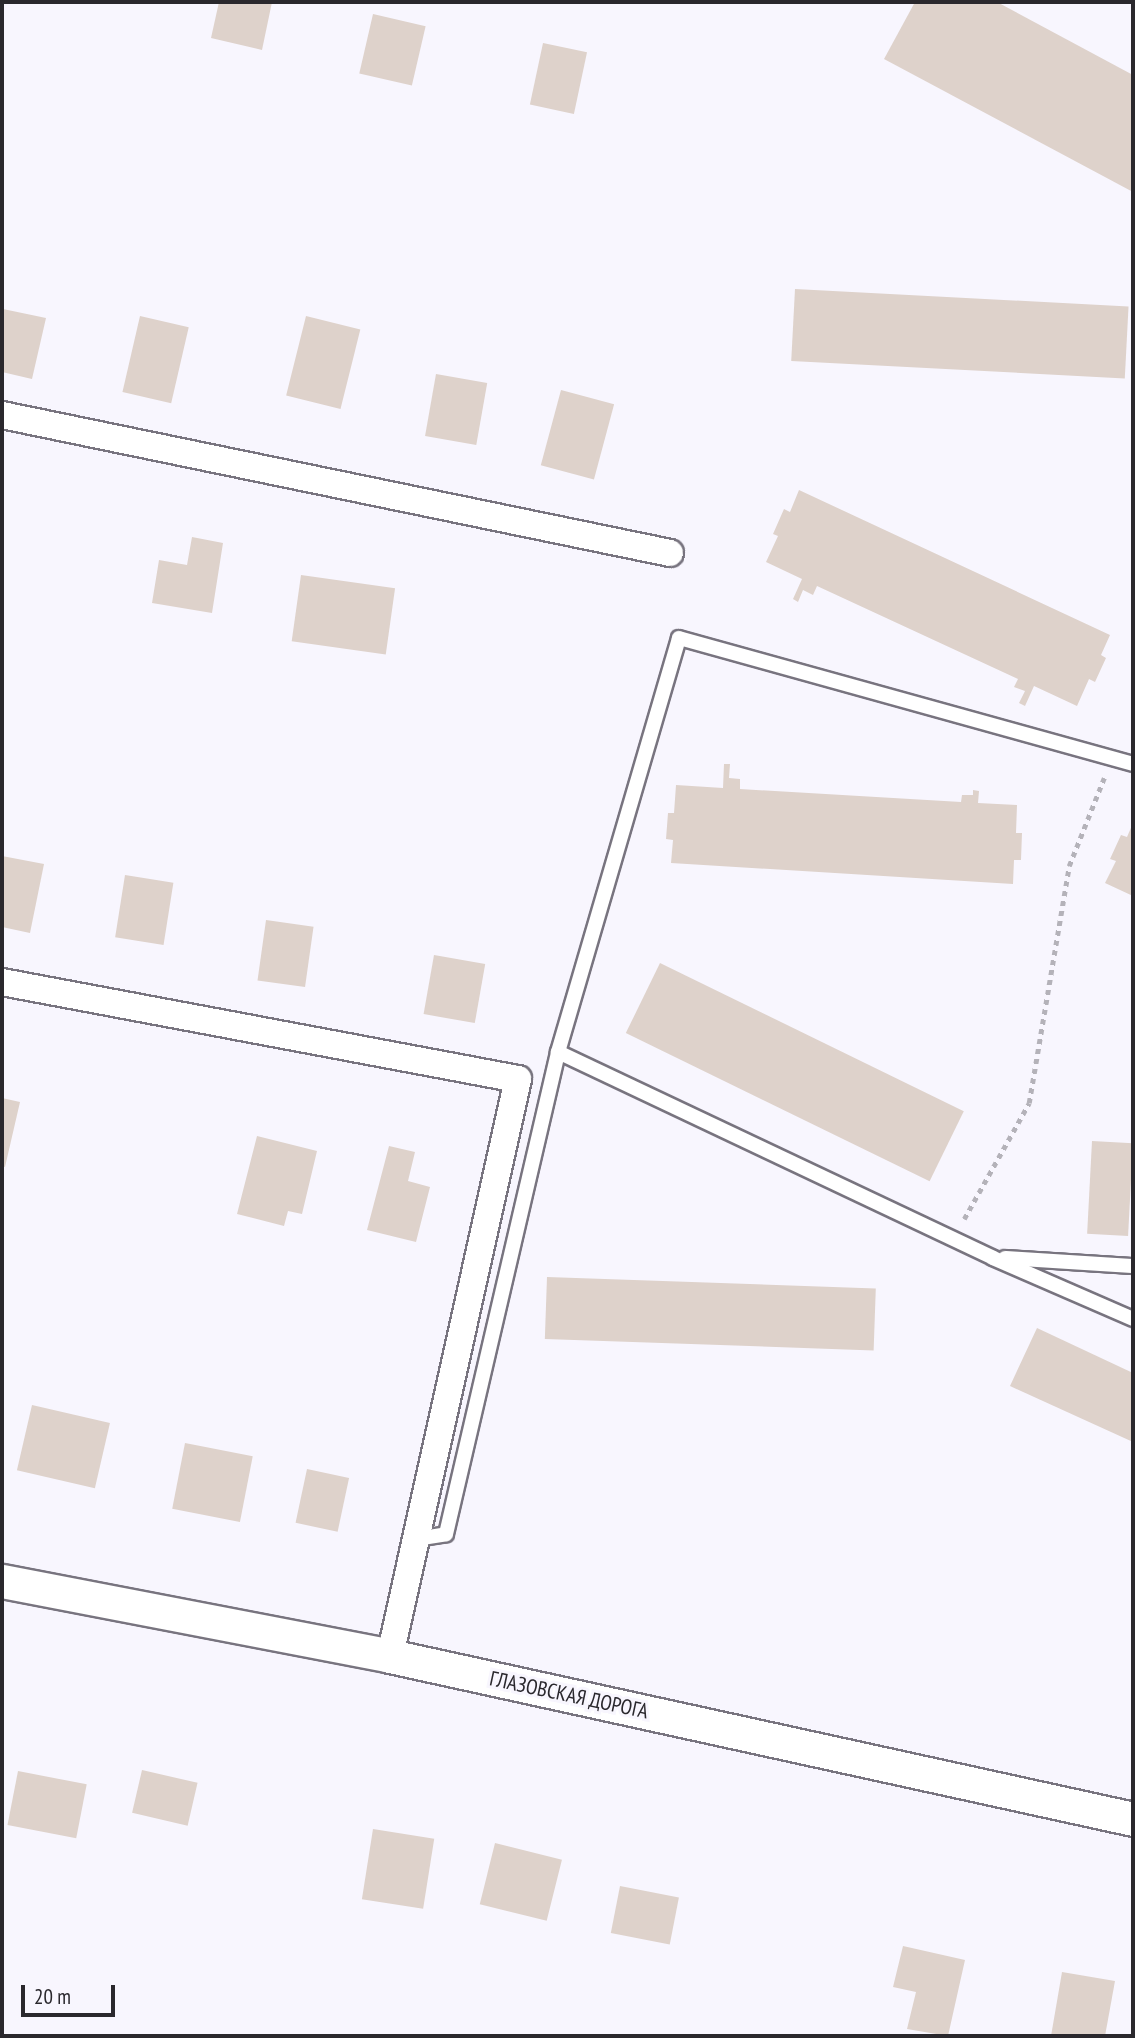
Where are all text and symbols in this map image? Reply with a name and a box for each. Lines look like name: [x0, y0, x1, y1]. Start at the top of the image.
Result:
street label: ГЛАЗОВСКАЯ ДОРОГА: [487, 1666, 651, 1724]
scale bar: [24, 1972, 119, 2016]
text: 20 m: [34, 1983, 71, 2010]

